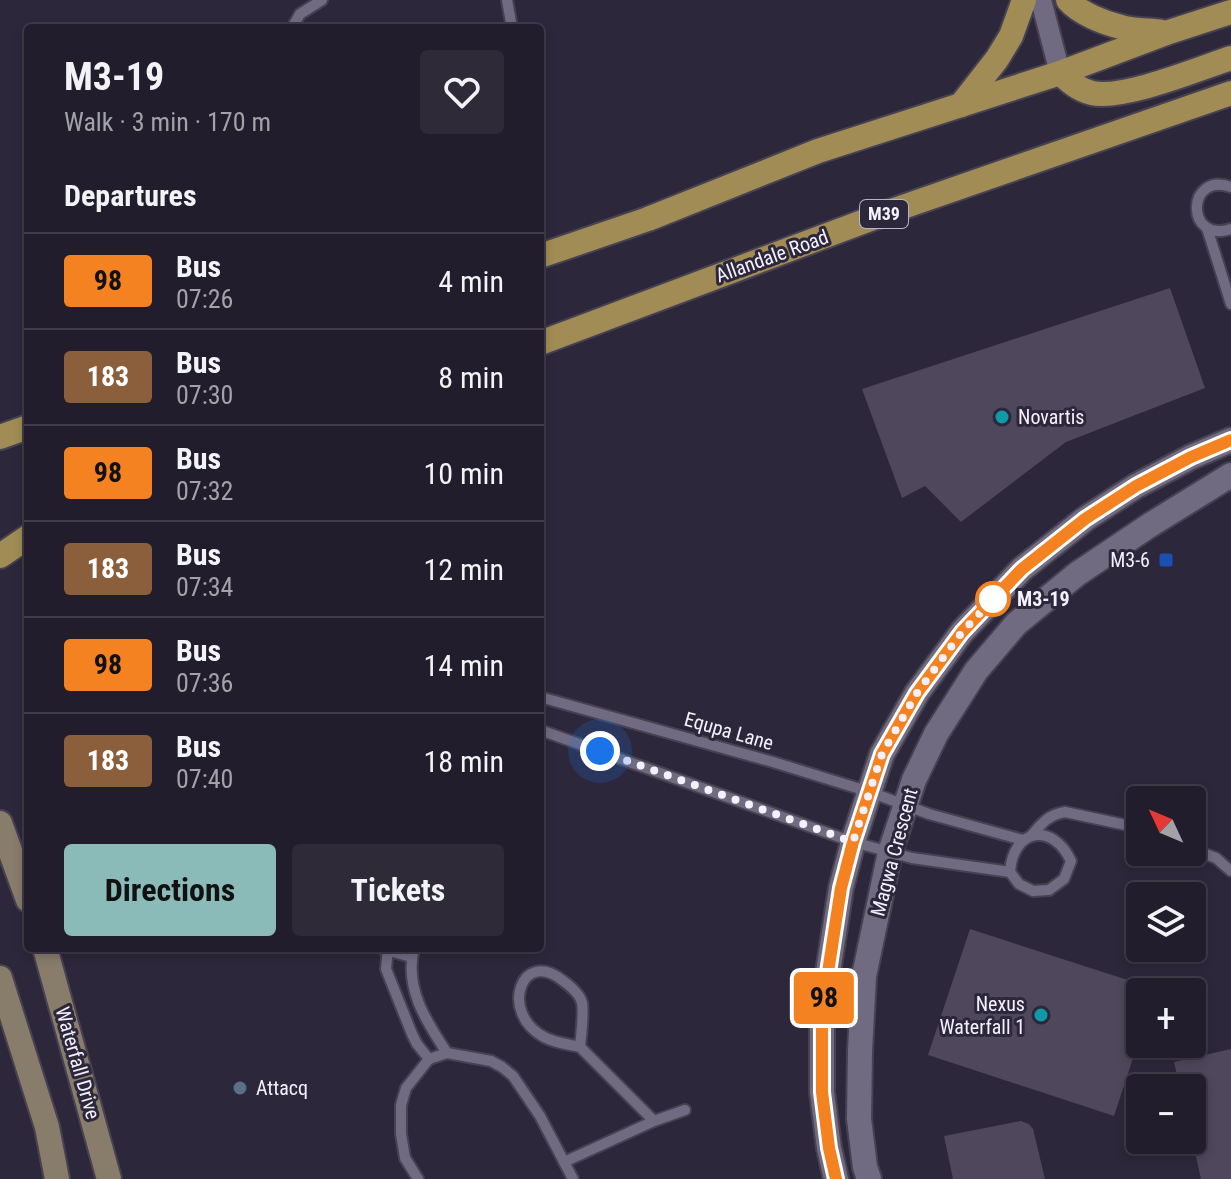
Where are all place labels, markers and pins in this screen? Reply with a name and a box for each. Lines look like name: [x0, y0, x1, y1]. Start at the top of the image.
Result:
place label: Novartis: [1018, 405, 1084, 429]
marker: Novartis: [993, 408, 1011, 426]
place label: M3-6: [1110, 548, 1150, 572]
marker: M3-6: [1157, 551, 1175, 569]
marker: M3-19: [976, 582, 1010, 616]
place label: M3-19: [1017, 587, 1070, 611]
place label: Nexus Waterfall 1: [939, 992, 1025, 1039]
marker: Nexus Waterfall 1: [1032, 1006, 1050, 1024]
place label: Attacq: [256, 1076, 308, 1100]
marker: Attacq: [231, 1079, 249, 1097]

